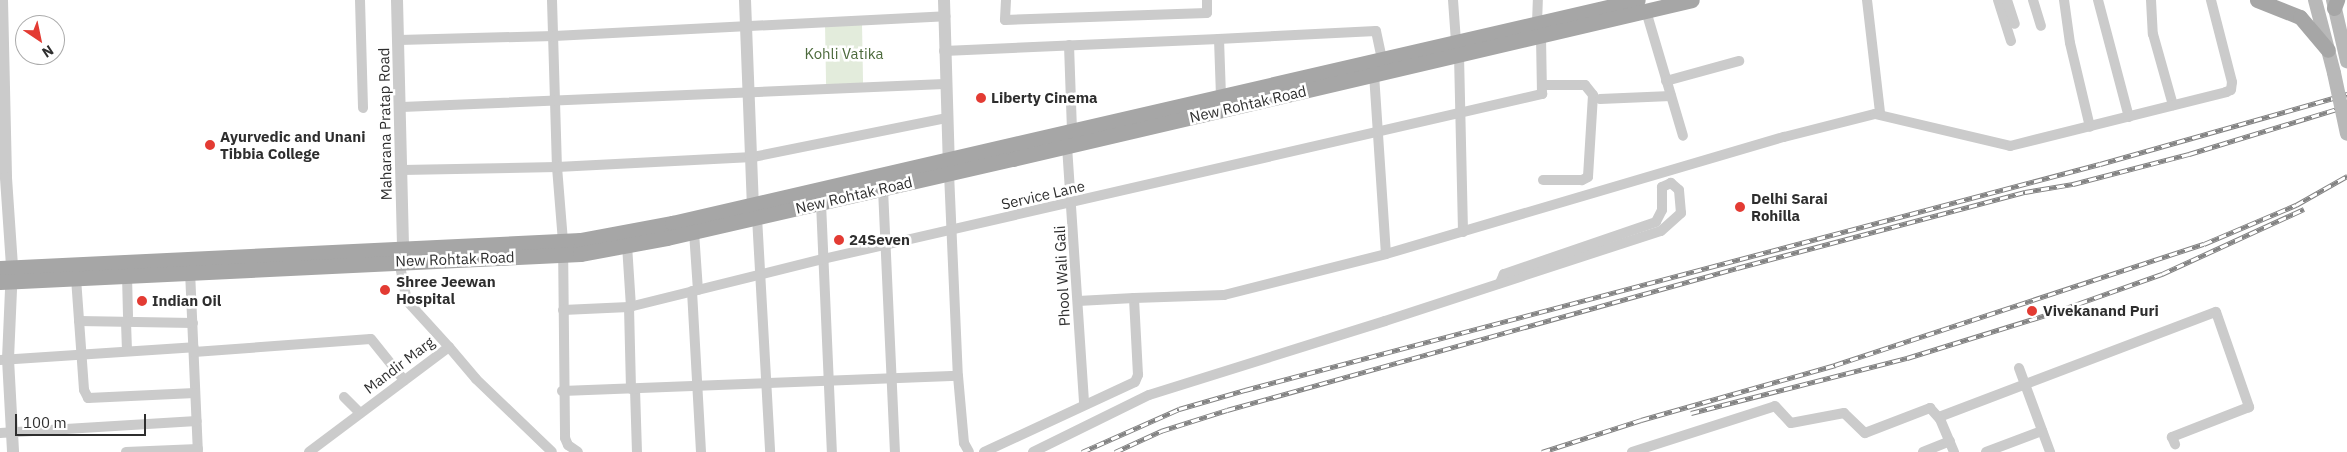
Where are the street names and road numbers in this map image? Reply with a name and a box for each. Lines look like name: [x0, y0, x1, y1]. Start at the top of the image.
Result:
street label: Maharana Pratap Road: [375, 48, 395, 200]
street label: New Rohtak Road: [1188, 82, 1308, 126]
street label: New Rohtak Road: [794, 173, 914, 217]
street label: Service Lane: [999, 177, 1087, 213]
street label: Phool Wali Gali: [1050, 225, 1074, 327]
street label: New Rohtak Road: [395, 248, 515, 270]
street label: Mandir Marg: [360, 333, 438, 397]

